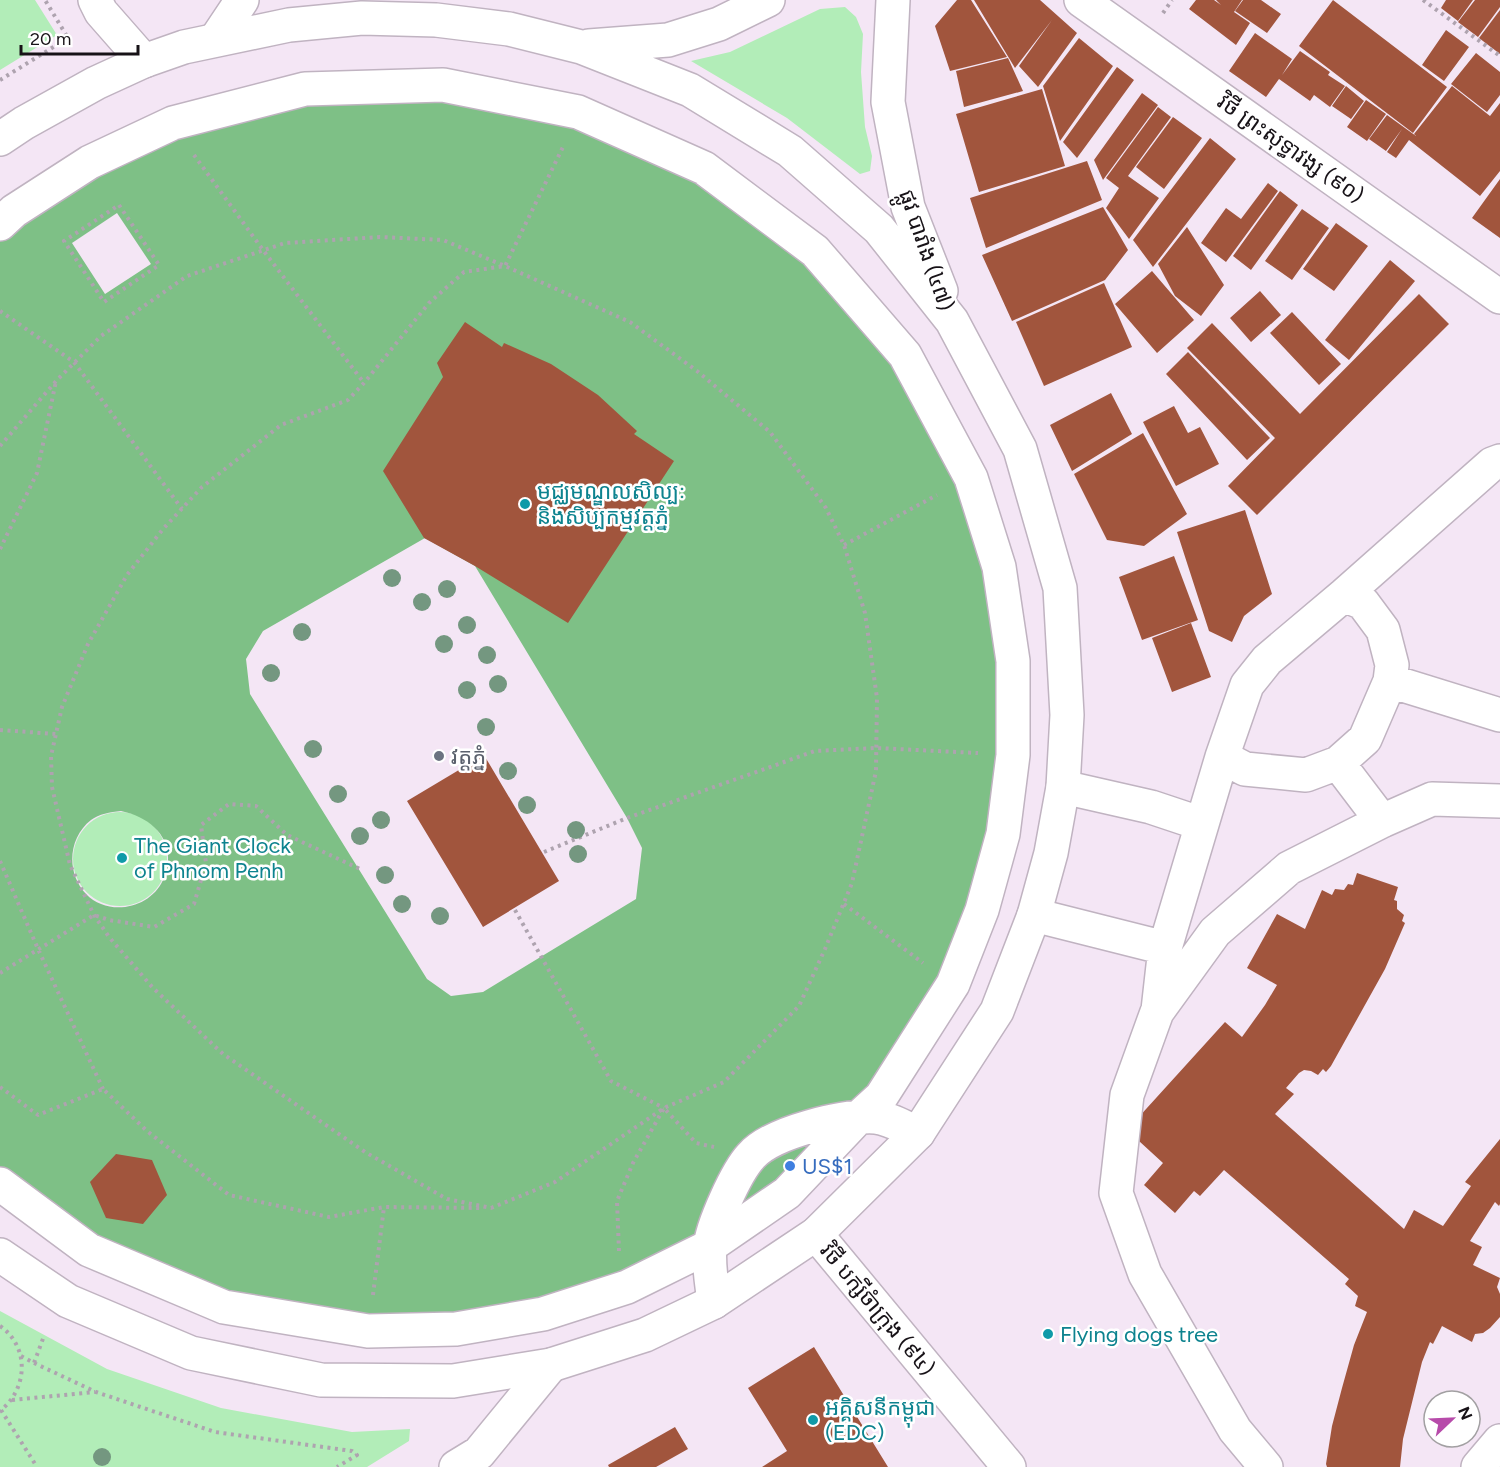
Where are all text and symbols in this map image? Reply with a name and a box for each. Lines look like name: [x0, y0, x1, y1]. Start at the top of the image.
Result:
scale bar: [21, 18, 138, 56]
text: 20 m: [30, 28, 71, 50]
street label: វិថី ព្រះសុទ្ធាវង្ស (៩០): [1212, 88, 1369, 209]
street label: ផ្លូវ បារាំង (៤៧): [887, 186, 960, 316]
place label: មជ្ឈមណ្ឌលសិល្បៈ និងសិប្បកម្មវត្តភ្នំ: [537, 478, 685, 531]
marker: មជ្ឈមណ្ឌលសិល្បៈ និងសិប្បកម្មវត្តភ្នំ: [518, 497, 532, 511]
place label: វត្ដភ្នំ: [451, 743, 486, 771]
marker: វត្ដភ្នំ: [432, 749, 446, 763]
place label: The Giant Clock of Phnom Penh: [134, 832, 291, 884]
marker: The Giant Clock of Phnom Penh: [115, 851, 129, 865]
place label: US$1: [802, 1153, 853, 1180]
marker: US$1: [783, 1159, 797, 1173]
street label: វិថី បក្សីចំាក្រុង (៩៤): [814, 1237, 941, 1381]
place label: Flying dogs tree: [1060, 1321, 1218, 1348]
marker: Flying dogs tree: [1041, 1327, 1055, 1341]
north arrow: [1422, 1389, 1482, 1449]
place label: អគ្គិសនីកម្ពុជា (EDC): [825, 1394, 936, 1446]
text: N: [1454, 1404, 1477, 1423]
marker: អគ្គិសនីកម្ពុជា (EDC): [806, 1413, 820, 1427]

